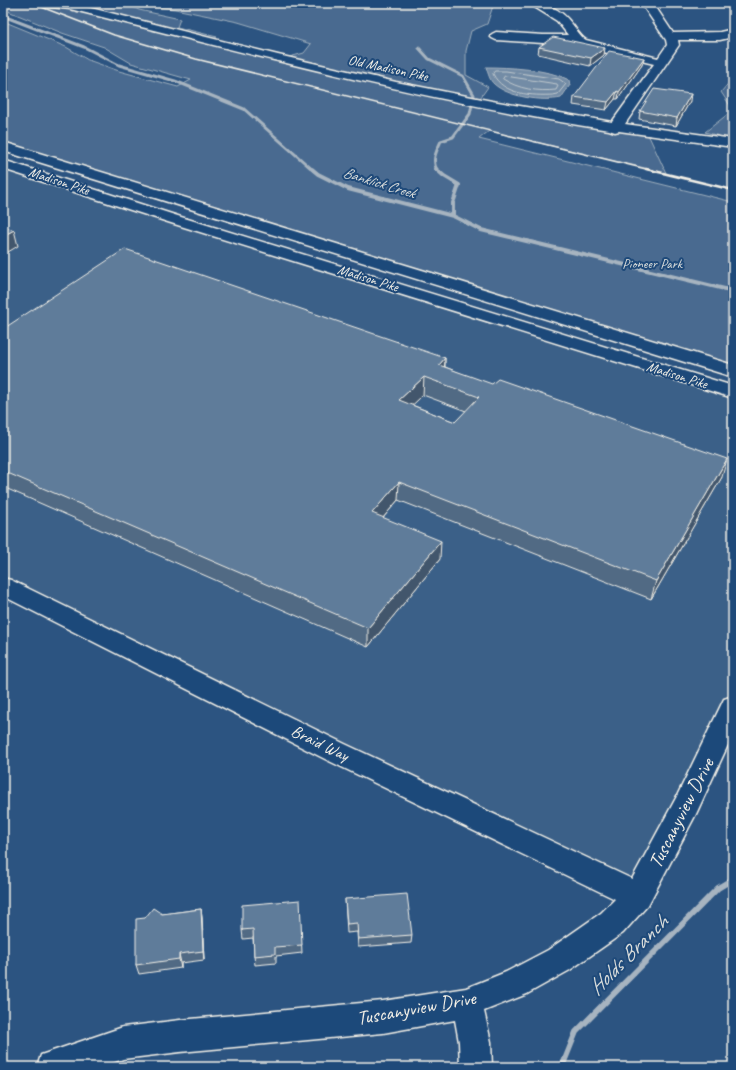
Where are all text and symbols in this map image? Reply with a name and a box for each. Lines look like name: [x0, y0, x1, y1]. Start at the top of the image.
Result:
street label: Old Madison Pike: [347, 51, 431, 85]
street label: Madison Pike: [27, 163, 93, 199]
water label: Banklick Creek: [341, 163, 420, 204]
park label: Pioneer Park: [622, 255, 684, 272]
street label: Madison Pike: [336, 261, 402, 296]
street label: Madison Pike: [645, 358, 711, 393]
street label: Braid Way: [288, 720, 353, 766]
street label: Tuscanyview Drive: [643, 752, 720, 872]
water label: Holds Branch: [582, 908, 675, 1001]
street label: Tuscanyview Drive: [355, 985, 479, 1031]

